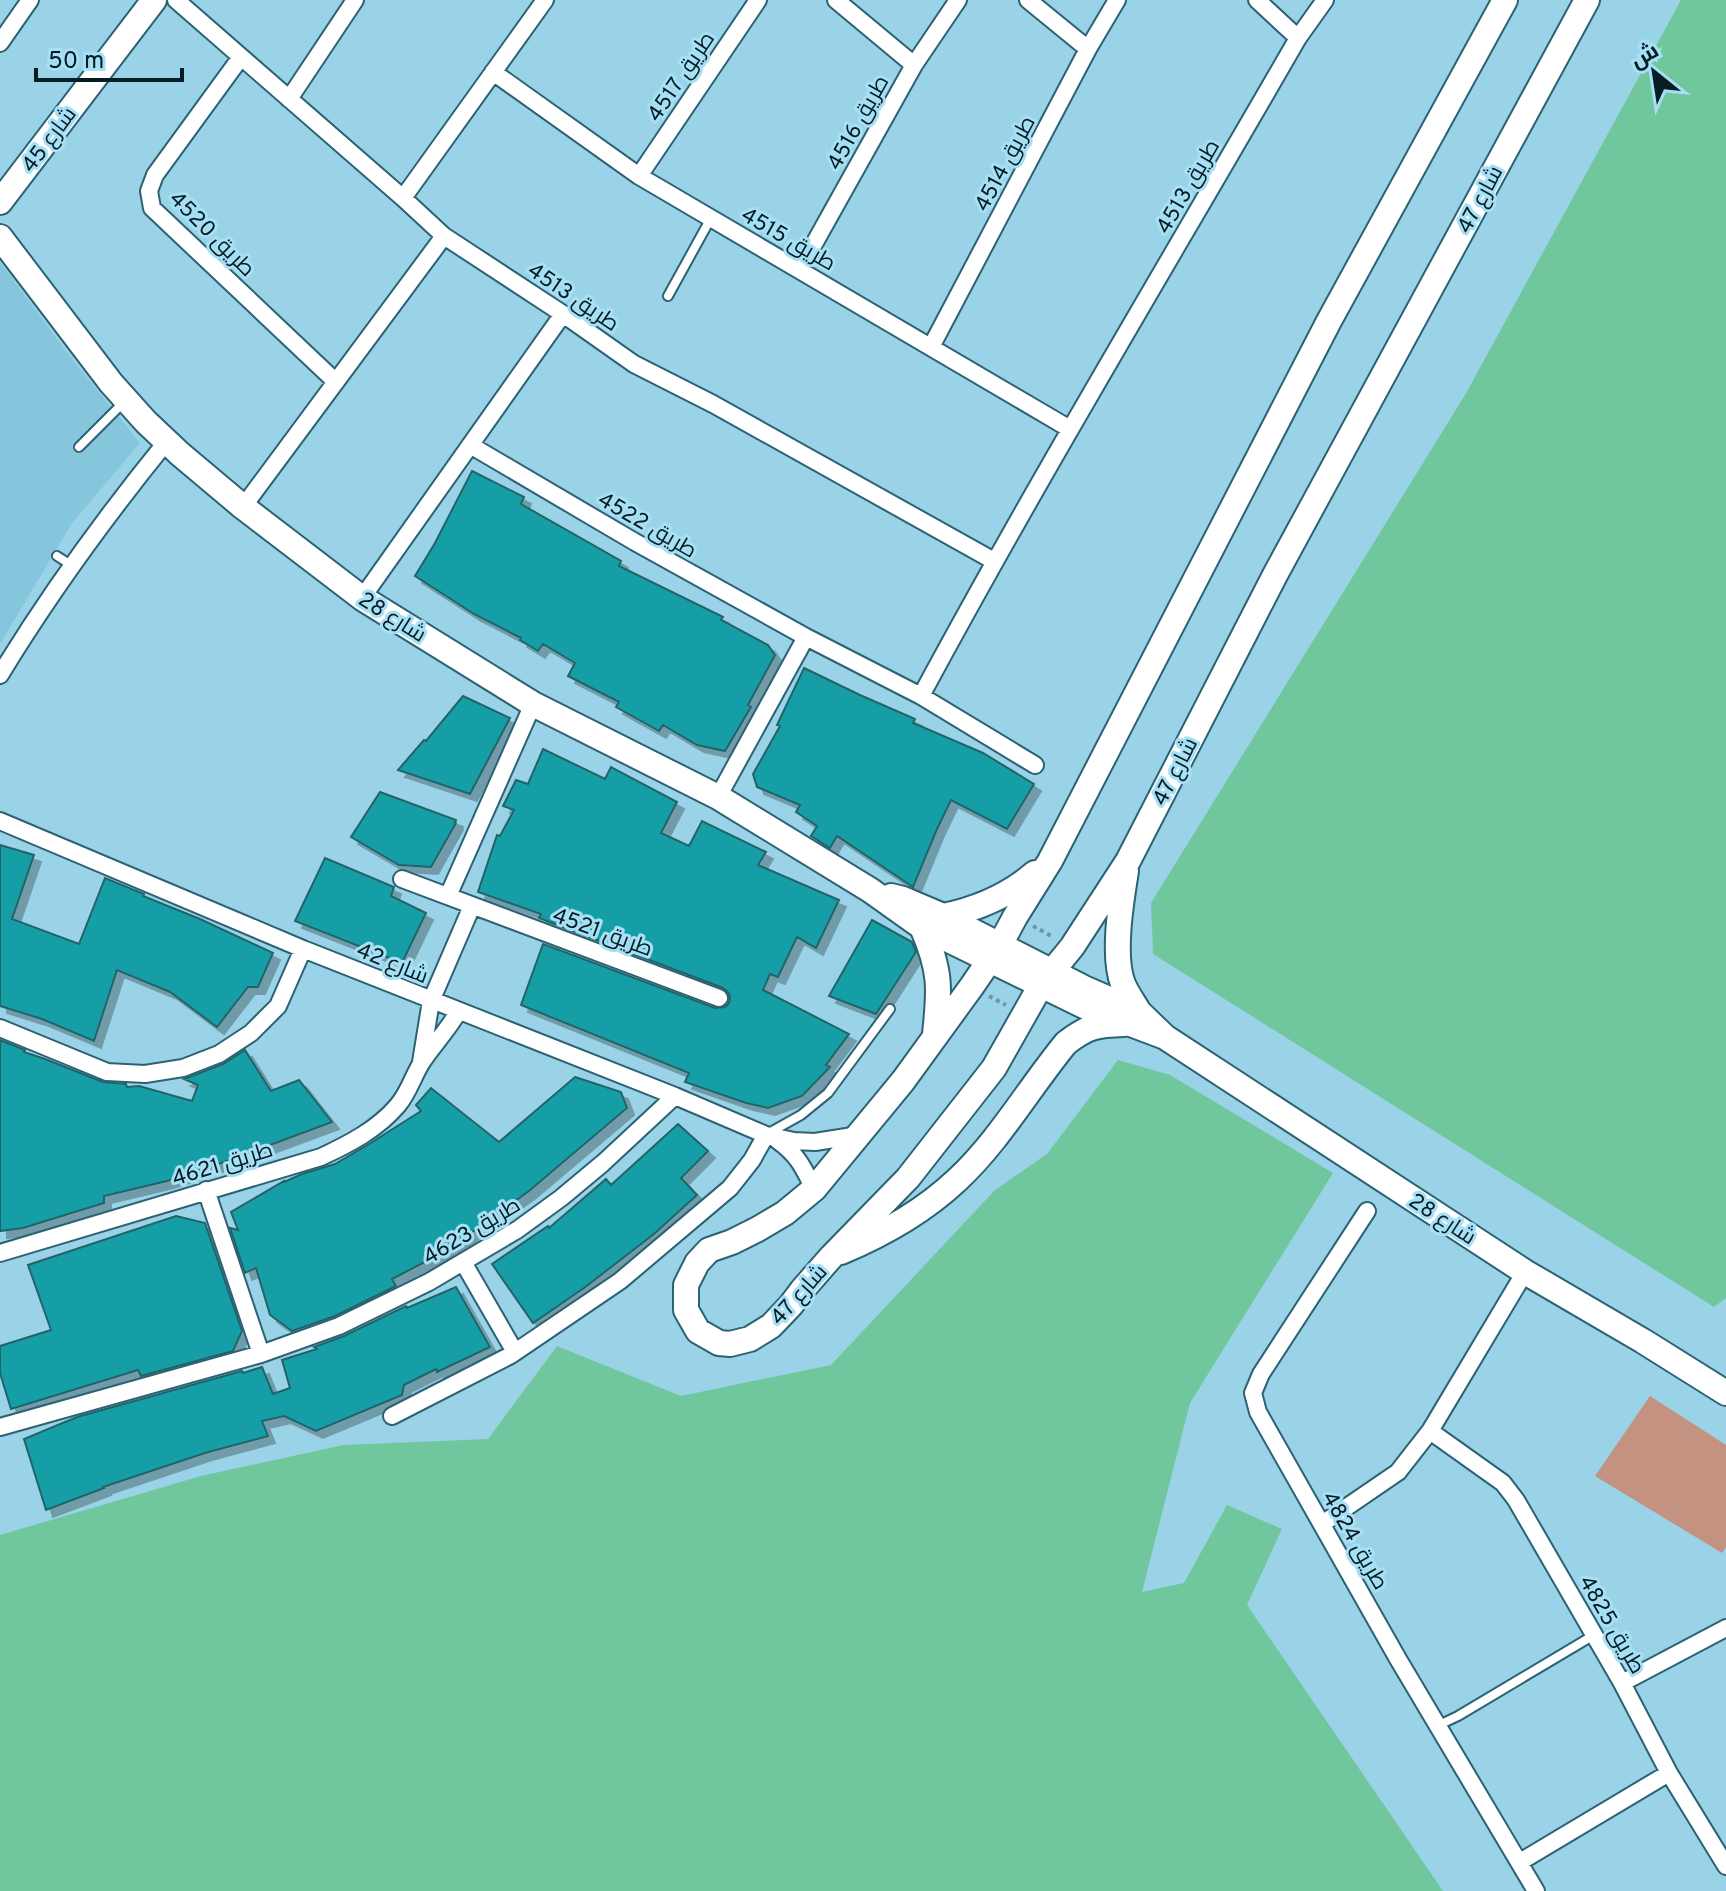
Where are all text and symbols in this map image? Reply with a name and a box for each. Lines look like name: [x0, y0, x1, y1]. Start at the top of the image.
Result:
street label: طريق 4517: [642, 27, 722, 127]
scale bar: [36, 32, 182, 82]
north arrow: [1614, 32, 1694, 112]
text: ش: [1626, 38, 1664, 76]
text: 50 m: [48, 47, 104, 77]
street label: طريق 4516: [822, 71, 896, 175]
street label: شارع 45: [17, 102, 83, 179]
street label: طريق 4514: [970, 112, 1043, 217]
street label: طريق 4513: [1151, 135, 1227, 239]
street label: شارع 47: [1452, 162, 1510, 239]
street label: طريق 4520: [163, 186, 260, 283]
street label: طريق 4515: [736, 202, 840, 278]
street label: طريق 4513: [522, 258, 623, 338]
street label: طريق 4522: [593, 487, 701, 565]
street label: شارع 28: [353, 587, 431, 649]
street label: شارع 47: [1148, 734, 1205, 811]
street label: طريق 4521: [549, 903, 656, 964]
street label: شارع 42: [352, 938, 432, 991]
street label: طريق 4621: [169, 1137, 276, 1193]
street label: شارع 28: [1403, 1188, 1480, 1252]
street label: طريق 4623: [419, 1193, 526, 1272]
street label: شارع 47: [765, 1260, 834, 1332]
street label: طريق 4824: [1315, 1487, 1393, 1595]
street label: طريق 4825: [1572, 1571, 1650, 1679]

